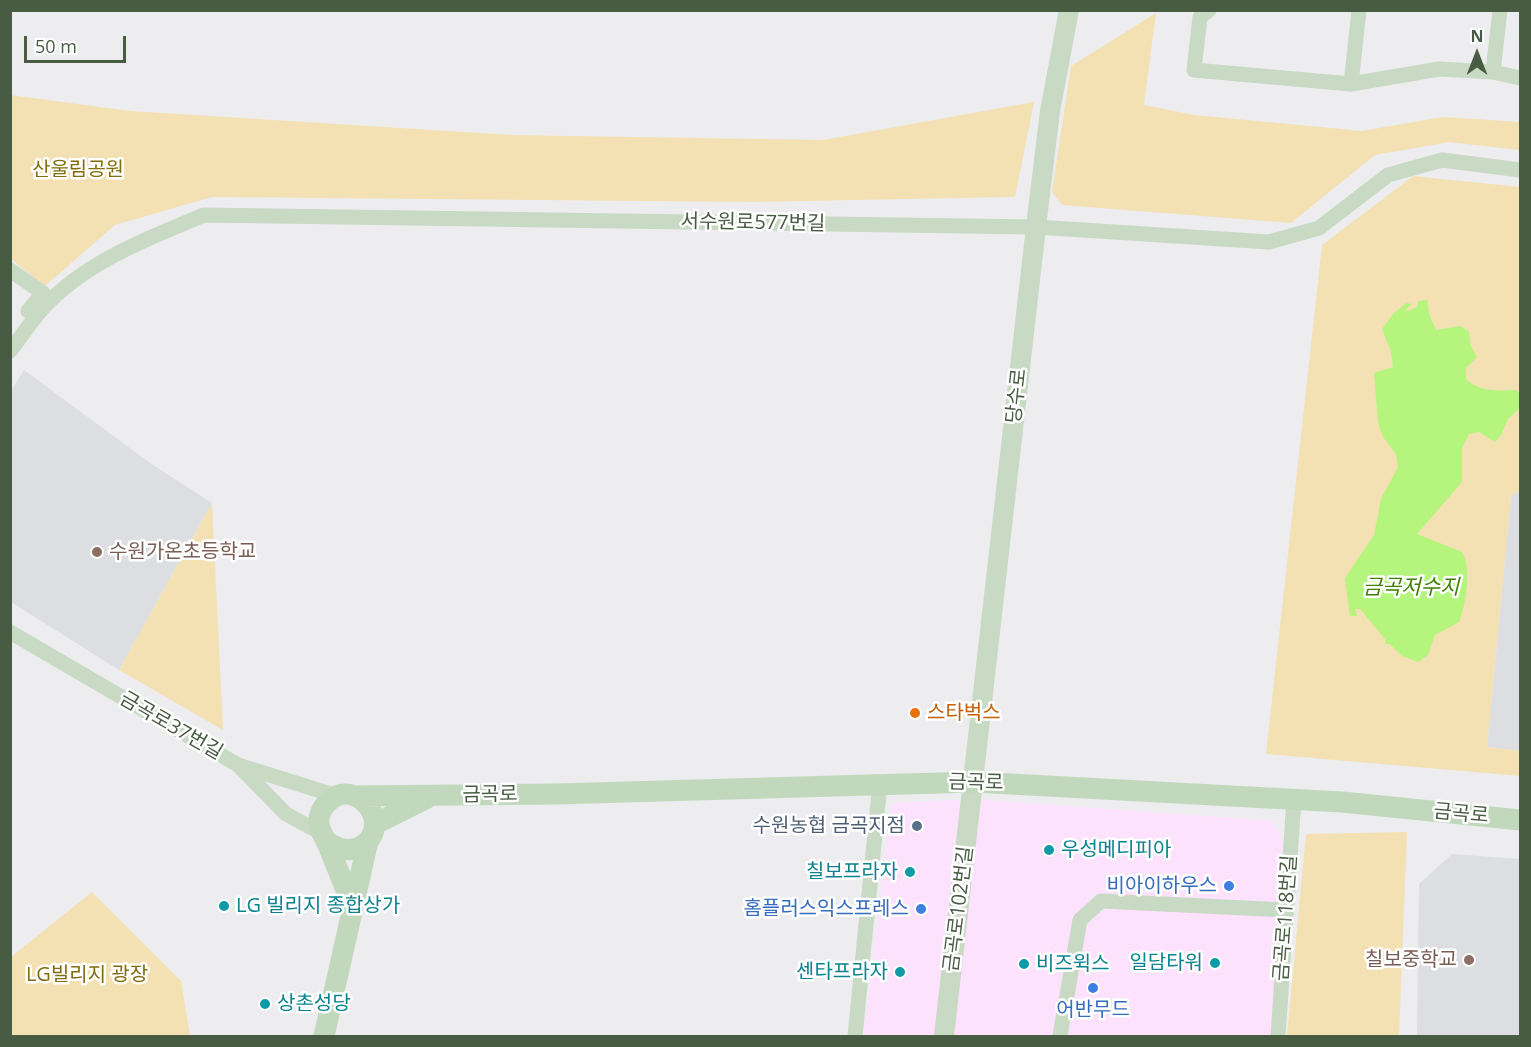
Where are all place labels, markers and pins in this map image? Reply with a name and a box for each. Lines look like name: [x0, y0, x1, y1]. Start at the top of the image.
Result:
place label: 수원가온초등학교: [109, 540, 256, 564]
marker: 수원가온초등학교: [90, 545, 104, 559]
place label: 스타벅스: [927, 701, 1001, 725]
marker: 스타벅스: [908, 706, 922, 720]
place label: 수원농협 금곡지점: [753, 814, 905, 838]
marker: 수원농협 금곡지점: [910, 819, 924, 833]
place label: 우성메디피아: [1061, 838, 1171, 862]
marker: 우성메디피아: [1042, 843, 1056, 857]
place label: 칠보프라자: [806, 860, 898, 884]
marker: 칠보프라자: [903, 865, 917, 879]
place label: 비아이하우스: [1107, 874, 1217, 898]
marker: 비아이하우스: [1222, 879, 1236, 893]
place label: LG 빌리지 종합상가: [236, 894, 400, 918]
place label: 홈플러스익스프레스: [743, 897, 909, 921]
marker: LG 빌리지 종합상가: [217, 899, 231, 913]
marker: 홈플러스익스프레스: [914, 902, 928, 916]
place label: 칠보중학교: [1365, 948, 1457, 972]
place label: 일담타워: [1129, 951, 1203, 975]
place label: 비즈윅스: [1036, 952, 1110, 976]
marker: 칠보중학교: [1462, 953, 1476, 967]
marker: 일담타워: [1208, 956, 1222, 970]
marker: 비즈윅스: [1017, 957, 1031, 971]
place label: 센타프라자: [796, 960, 888, 984]
marker: 센타프라자: [893, 965, 907, 979]
marker: 어반무드: [1086, 981, 1100, 995]
place label: 상촌성당: [277, 992, 351, 1016]
marker: 상촌성당: [258, 997, 272, 1011]
place label: 어반무드: [1056, 998, 1130, 1022]

